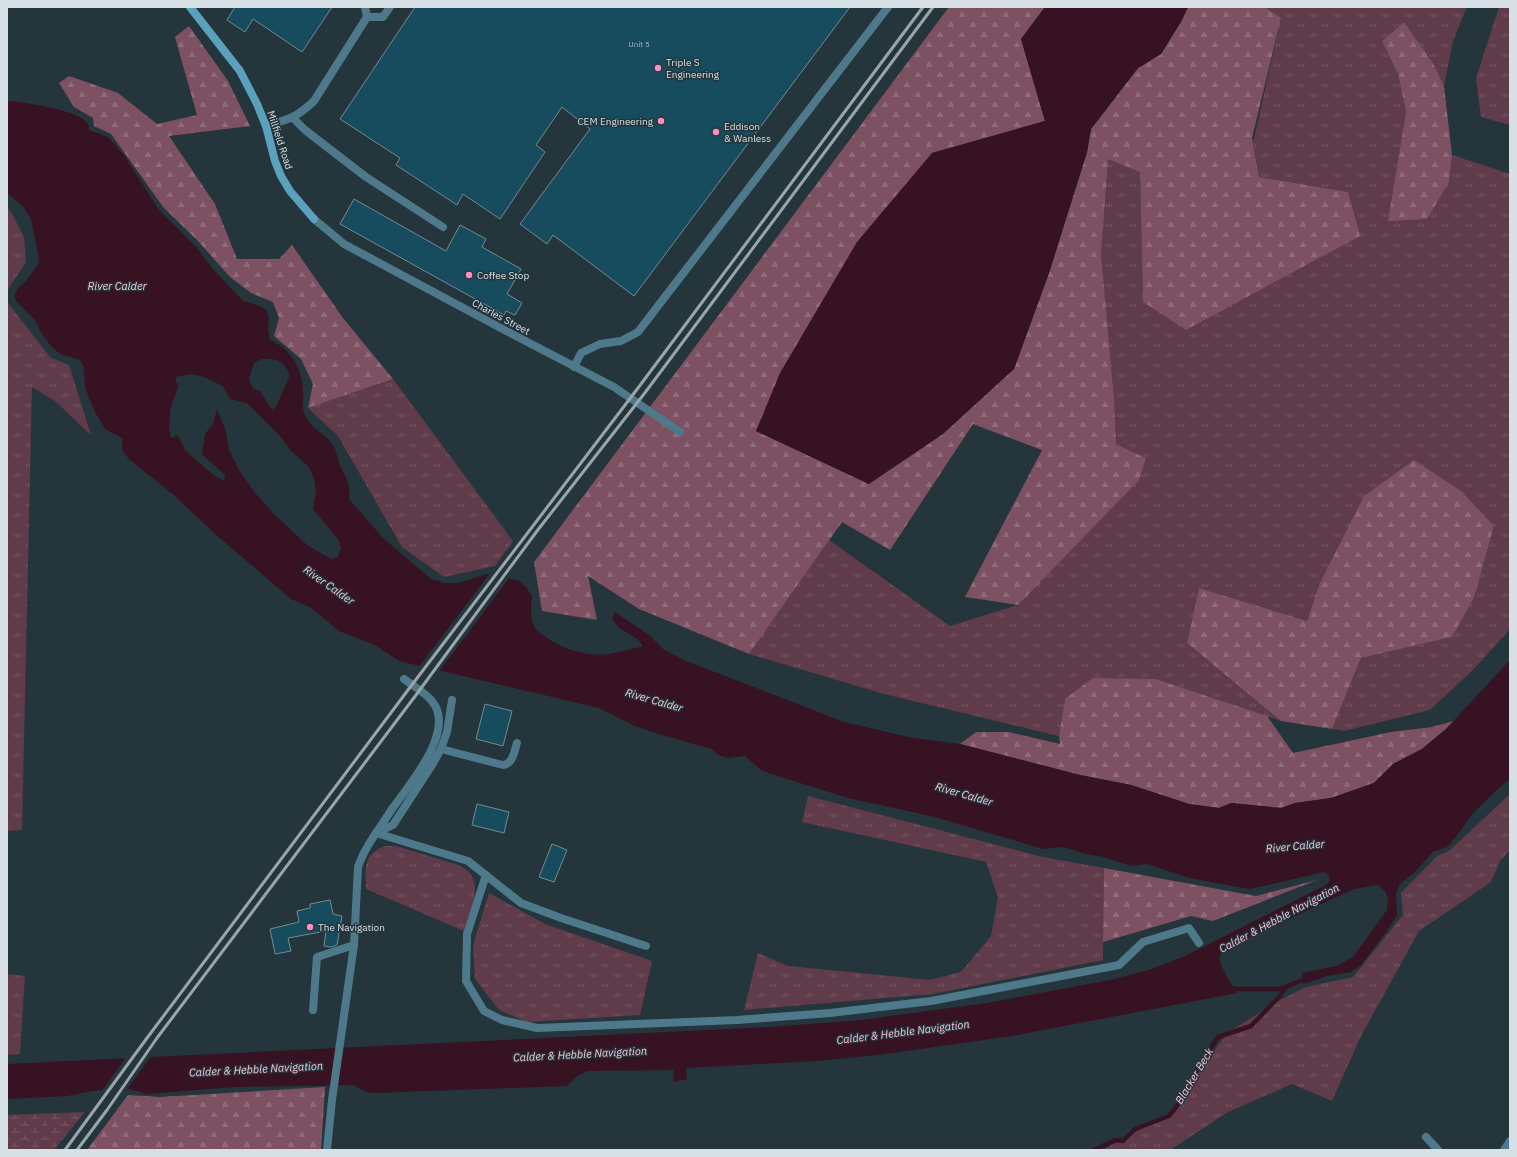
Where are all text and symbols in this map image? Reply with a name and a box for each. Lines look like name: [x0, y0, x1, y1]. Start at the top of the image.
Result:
house number: Unit 5: [628, 39, 650, 49]
place label: Triple S Engineering: [666, 56, 720, 81]
marker: Triple S Engineering: [653, 63, 663, 73]
street label: Millfield Road: [264, 109, 296, 171]
place label: CEM Engineering: [577, 115, 654, 128]
marker: CEM Engineering: [656, 116, 666, 126]
place label: Eddison & Wanless: [724, 120, 771, 145]
marker: Eddison & Wanless: [711, 127, 721, 137]
place label: Coffee Stop: [477, 269, 529, 282]
marker: Coffee Stop: [464, 270, 474, 280]
water label: River Calder: [87, 279, 148, 293]
street label: Charles Street: [470, 296, 533, 338]
water label: River Calder: [301, 562, 358, 608]
water label: River Calder: [624, 685, 685, 715]
water label: River Calder: [934, 779, 995, 809]
water label: River Calder: [1265, 836, 1326, 856]
water label: Calder & Hebble Navigation: [1217, 880, 1341, 956]
place label: The Navigation: [318, 921, 385, 934]
marker: The Navigation: [305, 922, 315, 932]
water label: Calder & Hebble Navigation: [836, 1017, 970, 1047]
water label: Calder & Hebble Navigation: [513, 1044, 647, 1064]
water label: Blacker Beck: [1172, 1045, 1216, 1107]
water label: Calder & Hebble Navigation: [189, 1059, 323, 1079]

